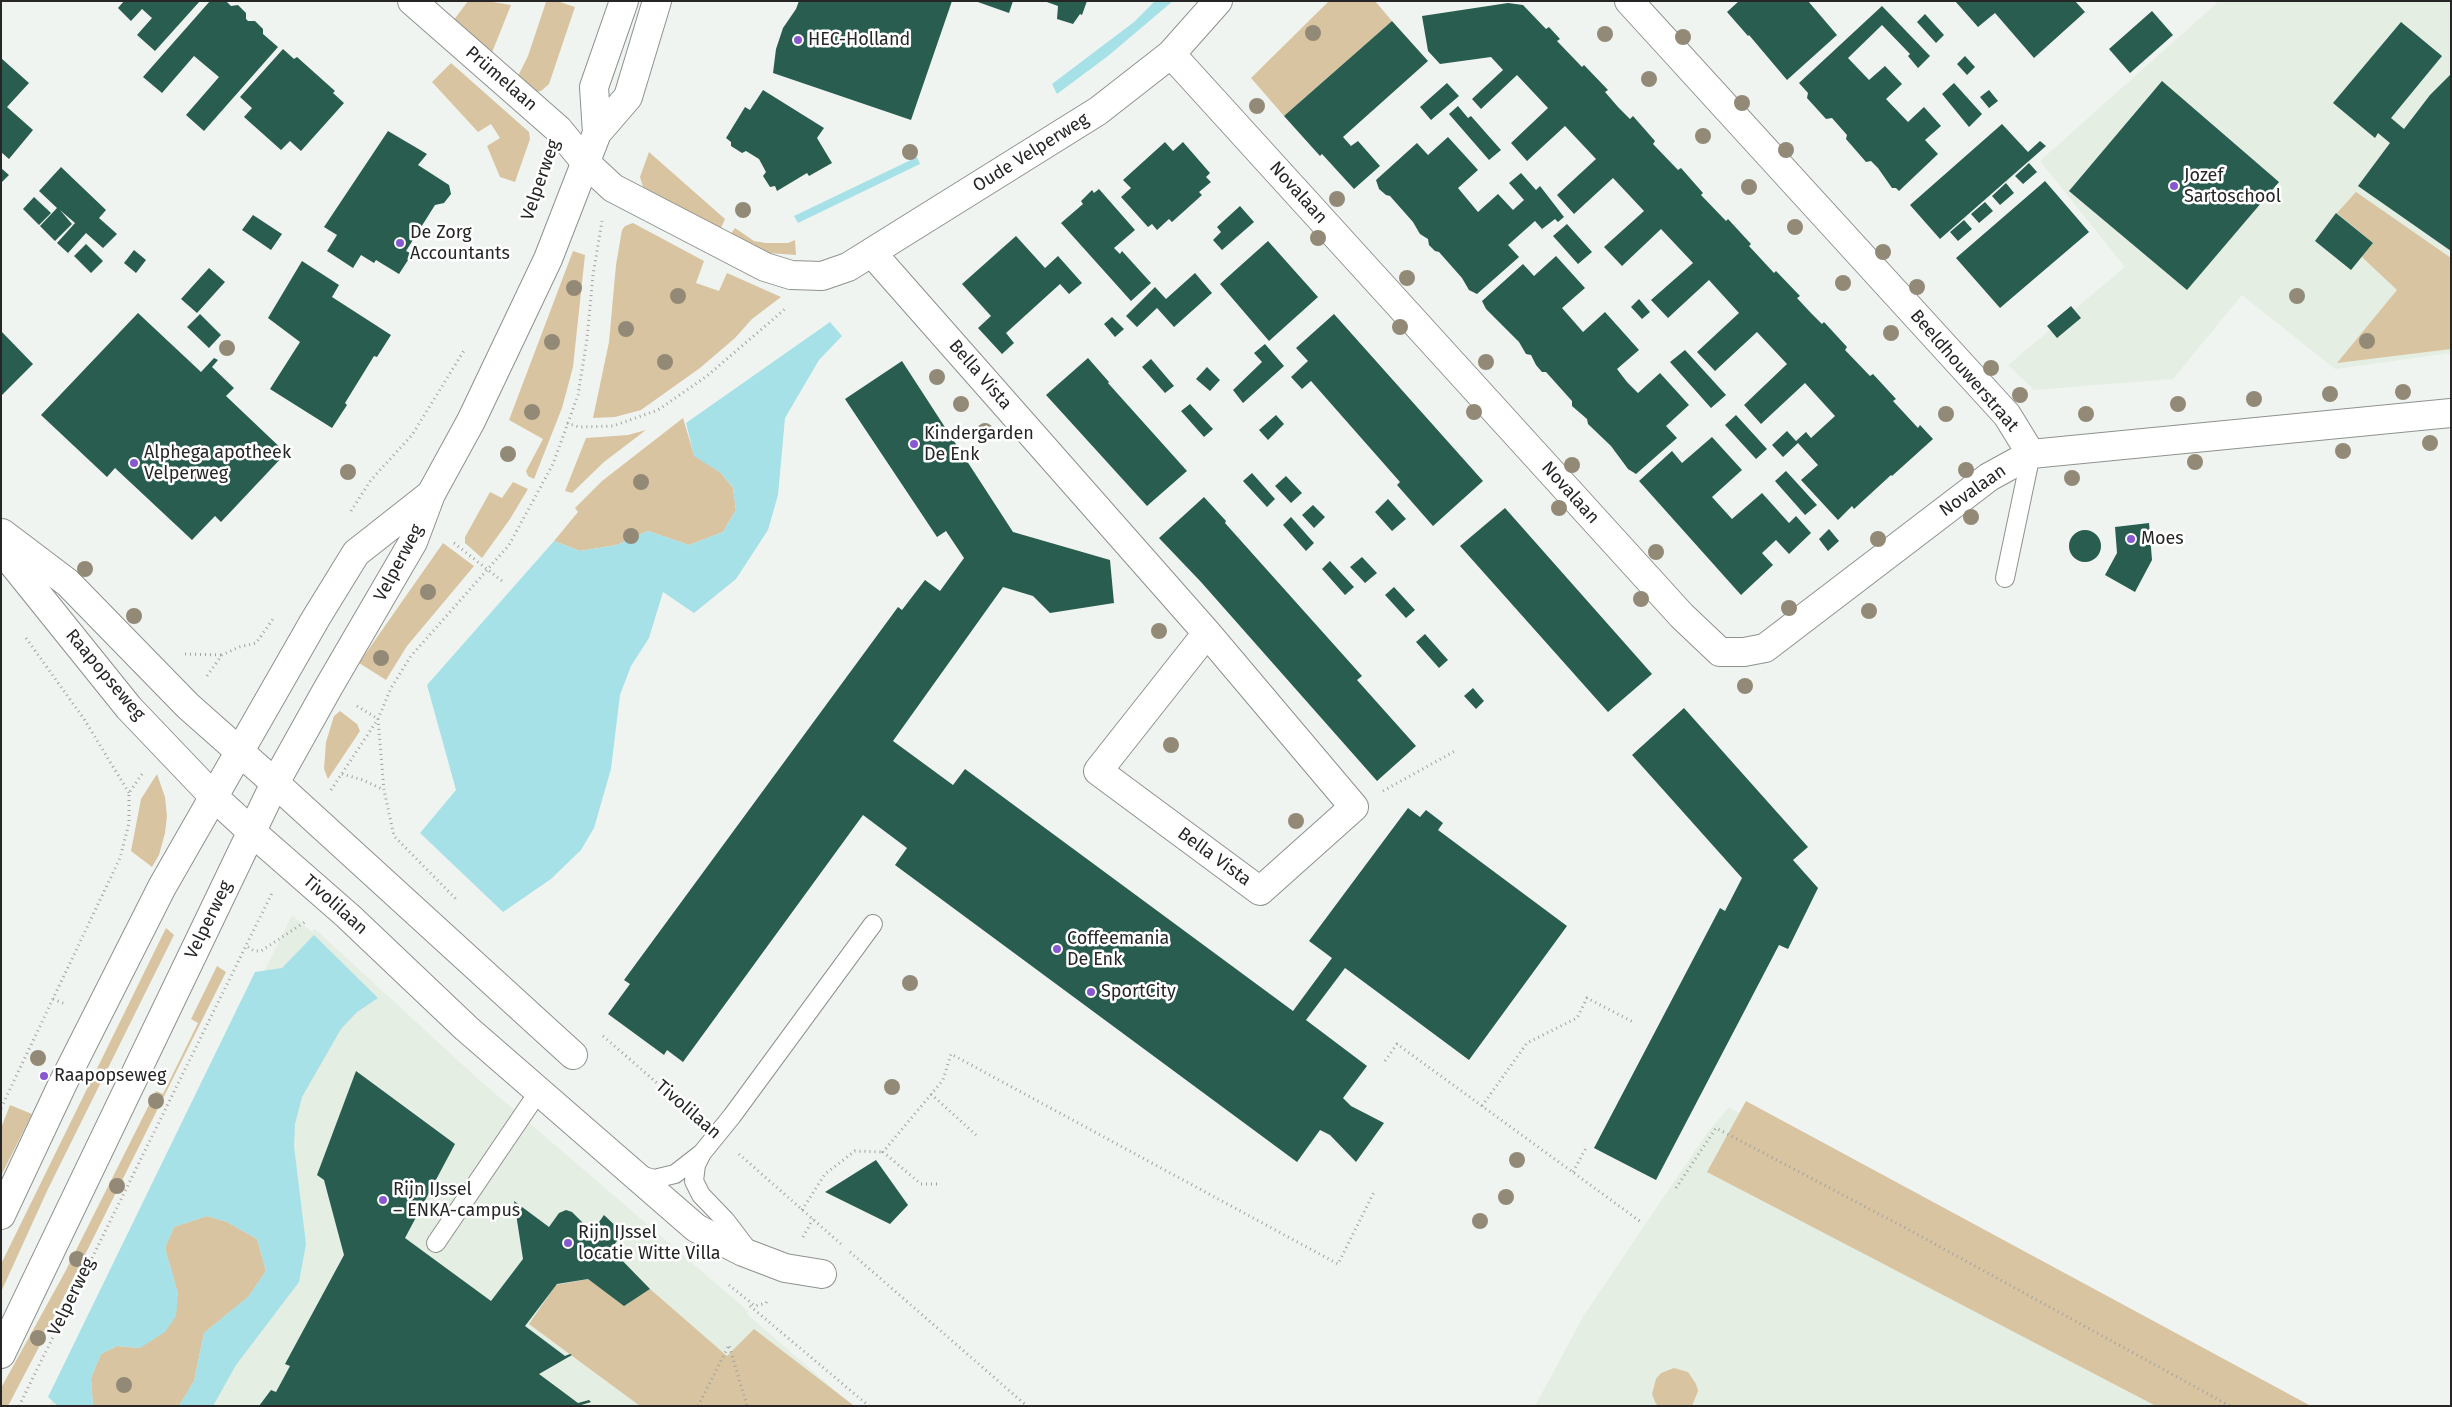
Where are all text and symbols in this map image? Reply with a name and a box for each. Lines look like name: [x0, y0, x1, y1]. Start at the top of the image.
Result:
place label: HEC-Holland: [808, 29, 910, 51]
marker: HEC-Holland: [792, 34, 804, 46]
street label: Prümelaan: [461, 42, 541, 116]
street label: Oude Velperweg: [969, 109, 1093, 197]
street label: Velperweg: [517, 137, 565, 223]
street label: Novalaan: [1265, 157, 1331, 229]
place label: Jozef Sartoschool: [2184, 165, 2281, 208]
marker: Jozef Sartoschool: [2168, 180, 2180, 192]
place label: De Zorg Accountants: [410, 222, 510, 264]
marker: De Zorg Accountants: [394, 237, 406, 249]
street label: Beeldhouwerstraat: [1905, 306, 2023, 436]
street label: Bella Vista: [944, 336, 1016, 414]
place label: Kindergarden De Enk: [924, 423, 1034, 466]
marker: Kindergarden De Enk: [908, 438, 920, 450]
place label: Alphega apotheek Velperweg: [144, 442, 291, 484]
marker: Alphega apotheek Velperweg: [128, 457, 140, 469]
street label: Novalaan: [1537, 457, 1603, 529]
street label: Novalaan: [1936, 460, 2010, 522]
street label: Velperweg: [370, 521, 428, 605]
place label: Moes: [2141, 528, 2184, 550]
marker: Moes: [2125, 533, 2137, 545]
street label: Raapopseweg: [61, 625, 149, 725]
street label: Bella Vista: [1173, 823, 1255, 891]
street label: Tivolilaan: [298, 870, 372, 940]
street label: Velperweg: [181, 877, 237, 963]
place label: Coffeemania De Enk: [1067, 928, 1169, 971]
marker: Coffeemania De Enk: [1051, 943, 1063, 955]
place label: SportCity: [1101, 981, 1176, 1003]
marker: SportCity: [1085, 986, 1097, 998]
place label: Raapopseweg: [54, 1065, 166, 1087]
marker: Raapopseweg: [38, 1070, 50, 1082]
street label: Tivolilaan: [651, 1076, 725, 1144]
place label: Rijn IJssel – ENKA-campus: [393, 1179, 520, 1222]
marker: Rijn IJssel – ENKA-campus: [377, 1194, 389, 1206]
place label: Rijn IJssel locatie Witte Villa: [578, 1222, 721, 1264]
marker: Rijn IJssel locatie Witte Villa: [562, 1237, 574, 1249]
street label: Velperweg: [44, 1254, 100, 1340]

